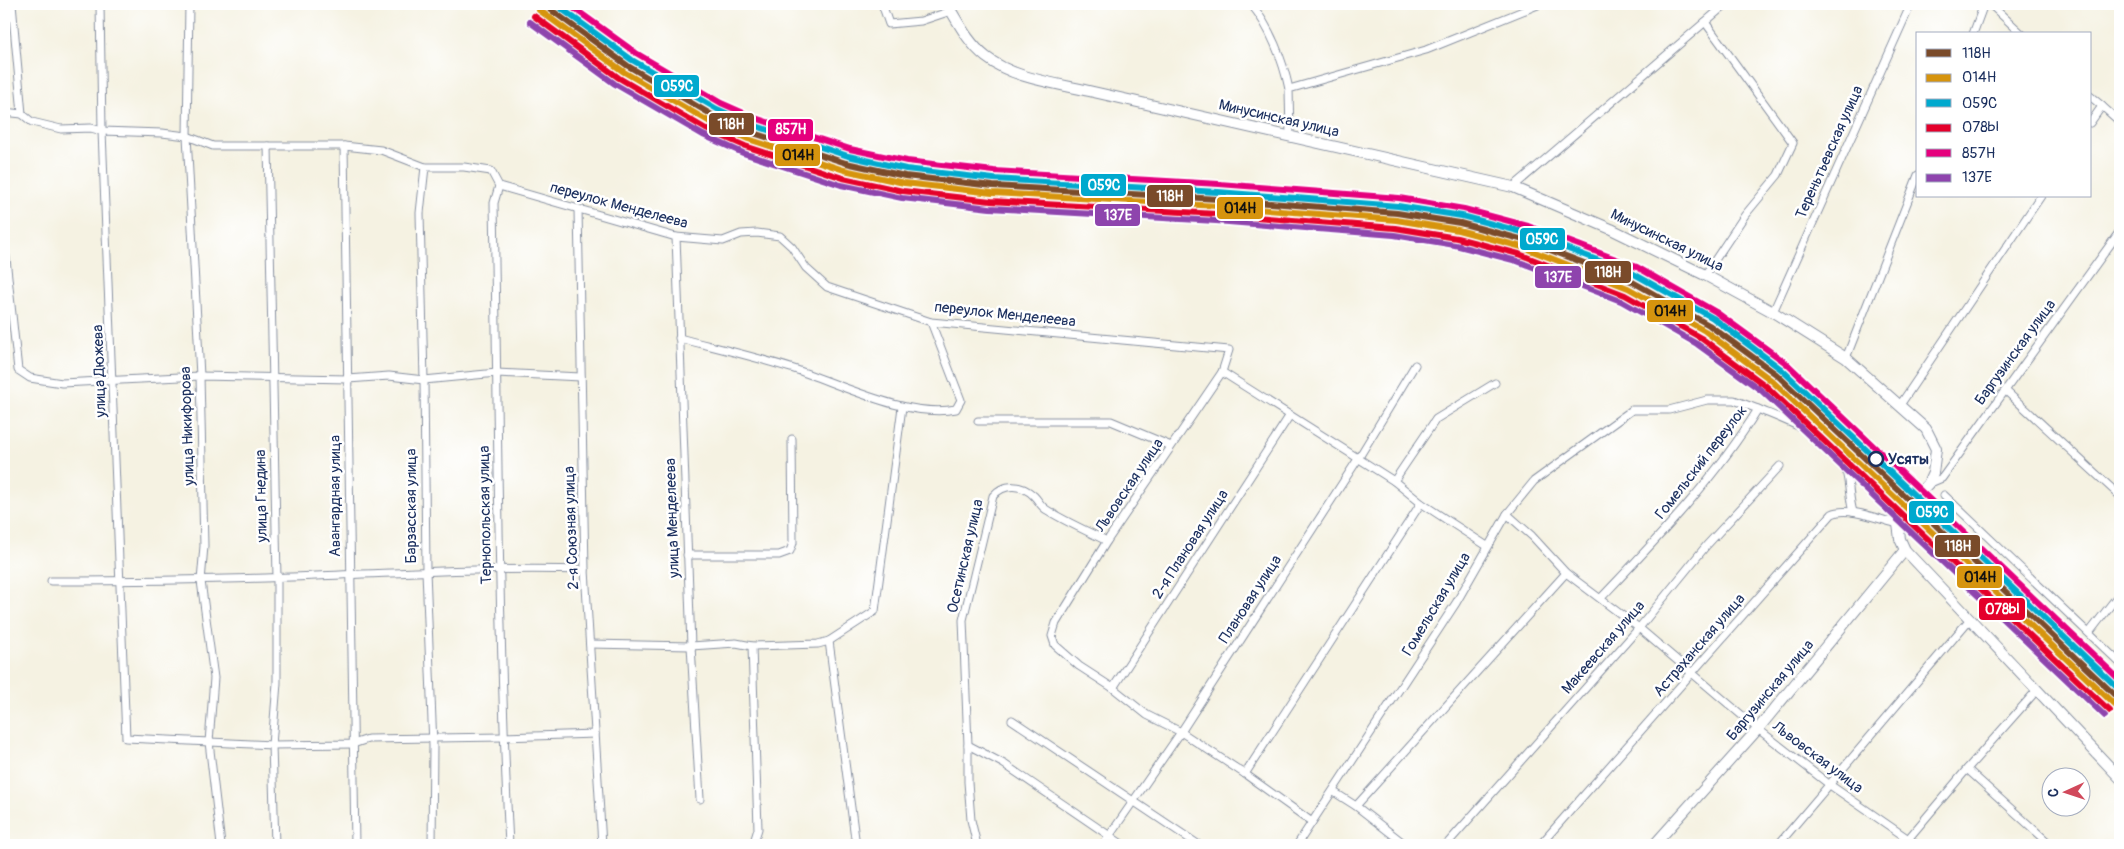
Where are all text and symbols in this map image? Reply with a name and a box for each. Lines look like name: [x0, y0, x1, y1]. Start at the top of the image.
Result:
legend: [1916, 32, 2092, 198]
text: 118Н: [1962, 44, 1991, 63]
text: 014Н: [1962, 68, 1996, 87]
line badge: 059С: [653, 74, 700, 98]
text: 059С: [661, 78, 694, 95]
street label: Тереньтьевская улица: [1792, 83, 1867, 222]
text: 059С: [1962, 94, 1997, 113]
street label: Минусинская улица: [1217, 95, 1341, 142]
line badge: 118Н: [708, 112, 755, 136]
text: 118Н: [718, 116, 745, 133]
line badge: 857Н: [767, 118, 814, 142]
text: 078Ы: [1962, 118, 1999, 137]
text: 857Н: [776, 121, 807, 138]
line badge: 014Н: [774, 143, 821, 167]
text: 857Н: [1962, 144, 1995, 163]
text: 014Н: [782, 147, 814, 164]
text: 137Е: [1962, 168, 1992, 187]
line badge: 059С: [1080, 173, 1127, 197]
text: 059С: [1088, 177, 1121, 194]
street label: переулок Менделеева: [548, 178, 690, 233]
line badge: 118Н: [1146, 184, 1194, 208]
text: 118Н: [1157, 188, 1184, 205]
line badge: 014Н: [1216, 196, 1264, 220]
text: 014Н: [1224, 200, 1256, 217]
line badge: 137Е: [1094, 203, 1141, 227]
street label: Минусинская улица: [1607, 205, 1726, 276]
text: 137Е: [1104, 207, 1133, 224]
line badge: 059С: [1519, 227, 1566, 251]
text: 059С: [1526, 231, 1559, 248]
line badge: 118Н: [1584, 260, 1632, 284]
text: 118Н: [1595, 264, 1622, 281]
line badge: 137Е: [1534, 265, 1582, 289]
text: 137Е: [1544, 269, 1573, 286]
street label: Баргузинская улица: [1971, 296, 2060, 409]
street label: переулок Менделеева: [933, 298, 1077, 331]
line badge: 014Н: [1646, 299, 1694, 323]
text: 014Н: [1654, 303, 1686, 320]
street label: улица Дюжева: [88, 324, 111, 419]
street label: улица Никифорова: [176, 366, 199, 487]
street label: Гомельский переулок: [1651, 401, 1752, 523]
street label: Авангардная улица: [326, 435, 345, 557]
street label: Львовская улица: [1091, 435, 1168, 536]
street label: Тернопольская улица: [475, 445, 496, 585]
street label: улица Гнедина: [251, 449, 272, 544]
street label: Барзасская улица: [402, 449, 421, 563]
place label: Усяты: [1888, 450, 1929, 469]
marker: Усяты: [1868, 451, 1884, 467]
street label: улица Менделеева: [661, 458, 684, 579]
street label: 2-я Союзная улица: [560, 466, 583, 590]
street label: 2-я Плановая улица: [1148, 486, 1233, 602]
street label: Осетинская улица: [943, 497, 988, 615]
line badge: 059С: [1908, 500, 1955, 524]
text: 059С: [1916, 504, 1949, 521]
line badge: 118Н: [1934, 534, 1981, 558]
text: 118Н: [1945, 538, 1972, 555]
street label: Гомельская улица: [1398, 549, 1475, 659]
street label: Плановая улица: [1215, 552, 1286, 647]
line badge: 014Н: [1956, 565, 2003, 589]
text: 014Н: [1964, 569, 1996, 586]
street label: Астраханская улица: [1649, 590, 1749, 701]
street label: Макеевская улица: [1558, 597, 1649, 698]
line badge: 078Ы: [1978, 597, 2026, 621]
text: 078Ы: [1985, 601, 2019, 618]
street label: Баргузинская улица: [1723, 636, 1818, 745]
street label: Львовская улица: [1768, 716, 1867, 798]
north arrow: [2042, 766, 2092, 816]
text: С: [2045, 788, 2062, 797]

